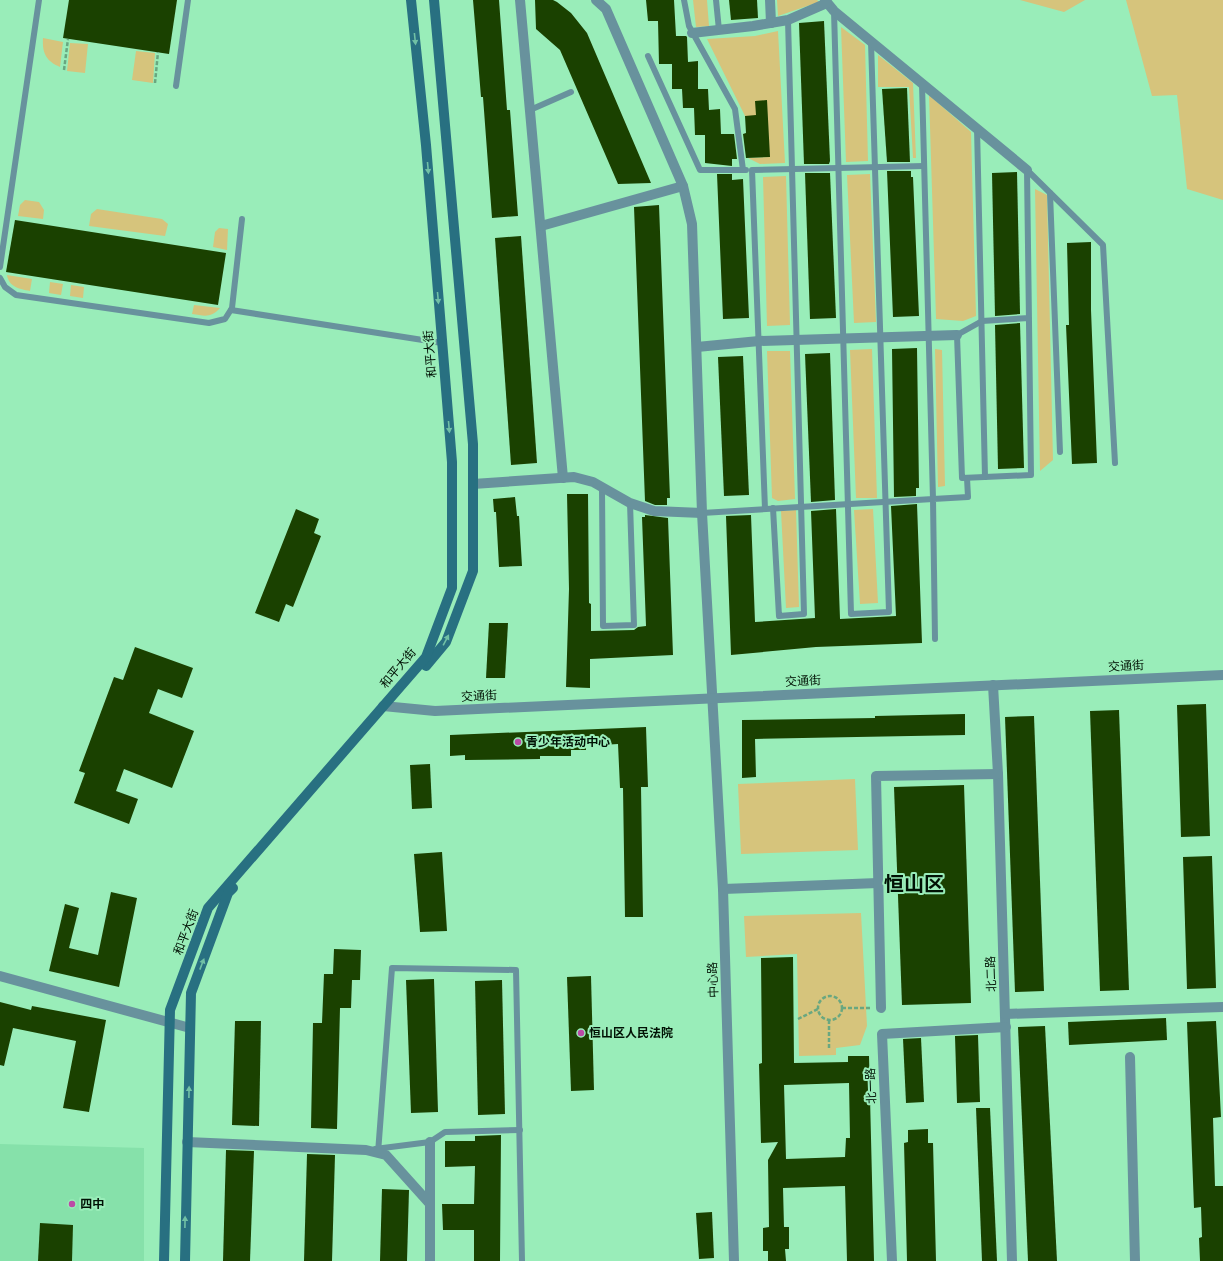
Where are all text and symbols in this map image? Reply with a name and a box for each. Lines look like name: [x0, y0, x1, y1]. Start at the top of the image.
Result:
one-way arrow: [412, 33, 418, 45]
one-way arrow: [424, 162, 431, 174]
one-way arrow: [435, 292, 442, 304]
street label: 和平大街: [420, 329, 440, 379]
one-way arrow: [446, 421, 453, 433]
one-way arrow: [443, 634, 450, 646]
street label: 和平大街: [376, 644, 420, 692]
street label: 交通街: [1108, 657, 1144, 675]
street label: 交通街: [785, 672, 821, 690]
street label: 交通街: [461, 687, 497, 705]
place label: 青少年活动中心: [526, 734, 610, 750]
marker: 青少年活动中心: [513, 737, 523, 747]
district label: 恒山区: [884, 871, 944, 897]
street label: 和平大街: [170, 907, 202, 957]
street label: 北二路: [982, 956, 1000, 992]
one-way arrow: [199, 958, 205, 970]
street label: 中心路: [704, 962, 722, 998]
place label: 恒山区人民法院: [589, 1025, 673, 1041]
marker: 恒山区人民法院: [576, 1028, 586, 1038]
street label: 北一路: [862, 1068, 880, 1104]
one-way arrow: [185, 1086, 192, 1098]
place label: 四中: [80, 1196, 104, 1212]
marker: 四中: [67, 1199, 77, 1209]
one-way arrow: [182, 1216, 189, 1228]

